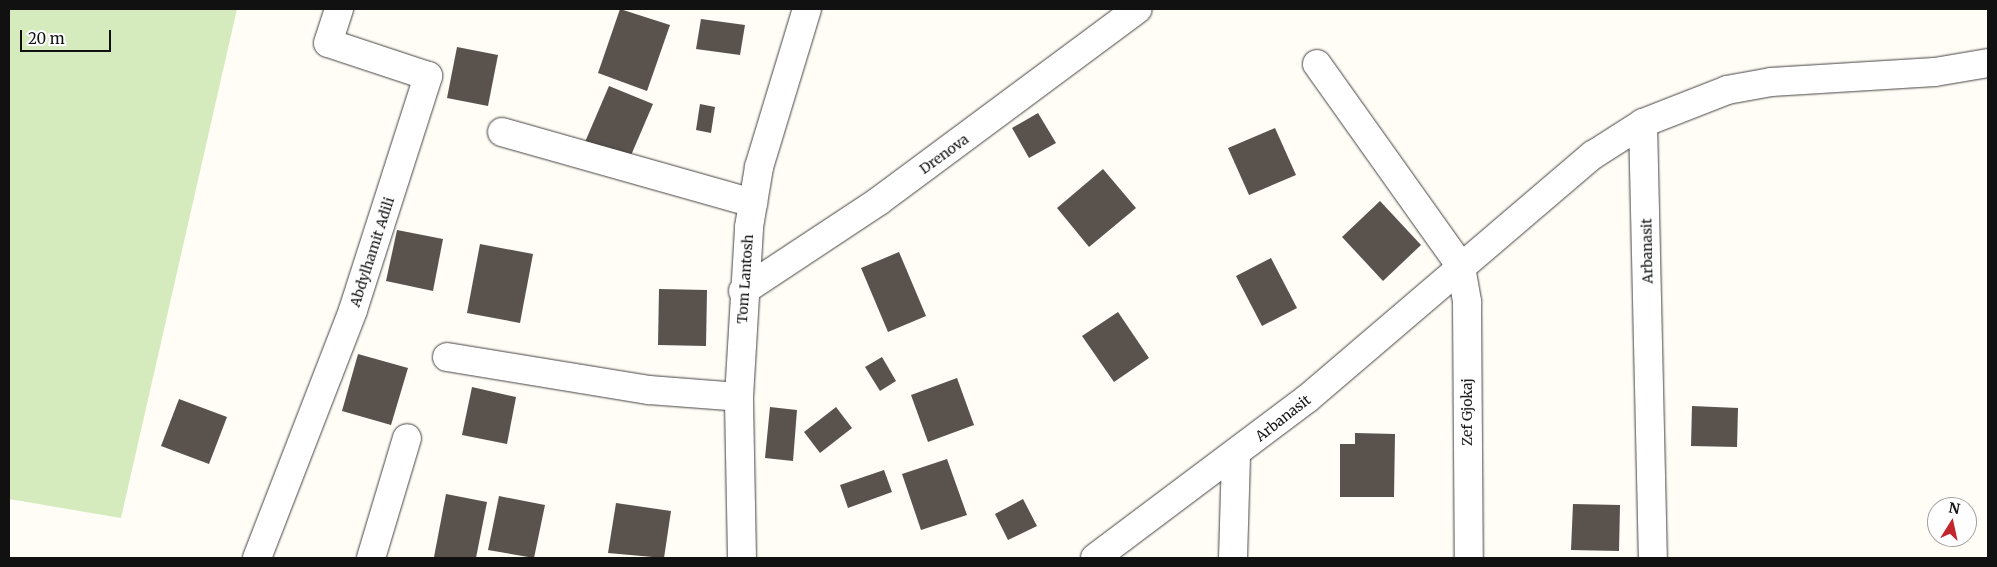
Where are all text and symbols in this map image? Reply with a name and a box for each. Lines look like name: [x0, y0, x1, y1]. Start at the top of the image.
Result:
scale bar: [22, 20, 114, 52]
text: 20 m: [28, 29, 65, 48]
street label: Drenova: [916, 131, 972, 177]
street label: Abdylhamit Adili: [346, 195, 398, 309]
street label: Arbanasit: [1638, 218, 1656, 284]
street label: Tom Lantosh: [733, 234, 757, 324]
street label: Zef Gjokaj: [1459, 378, 1475, 446]
street label: Arbanasit: [1252, 391, 1314, 445]
north arrow: [1927, 497, 1977, 547]
text: N: [1947, 498, 1961, 518]

